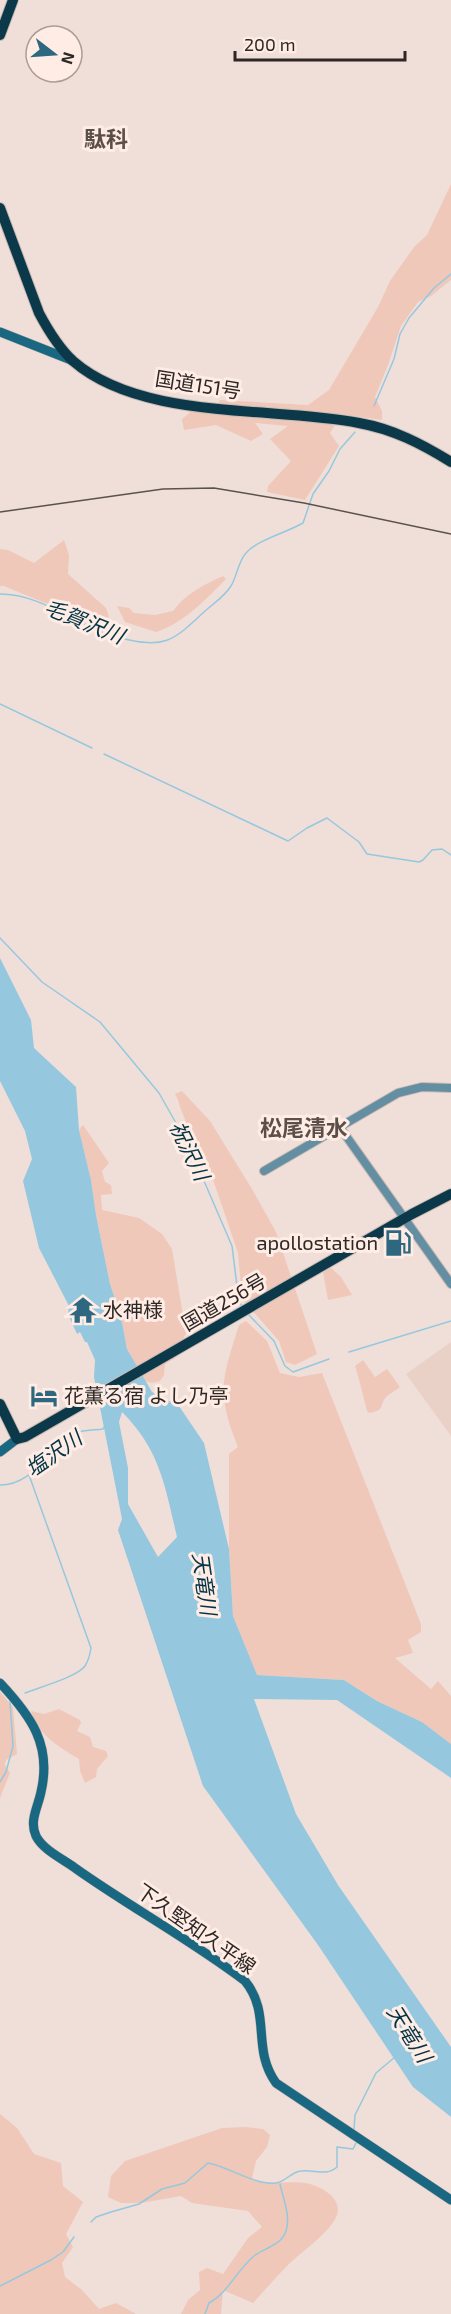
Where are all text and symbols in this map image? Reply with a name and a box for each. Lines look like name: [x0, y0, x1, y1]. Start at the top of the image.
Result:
north arrow: [24, 24, 84, 84]
scale bar: [235, 24, 404, 62]
text: 200 m: [244, 33, 296, 55]
text: N: [58, 50, 80, 67]
district label: 駄科: [84, 125, 128, 151]
street label: 国道151号: [153, 365, 243, 403]
water label: 毛賀沢川: [41, 593, 130, 649]
district label: 松尾清水: [260, 1114, 348, 1140]
water label: 祝沢川: [165, 1117, 216, 1186]
fuel station icon: apollostation: [383, 1228, 413, 1258]
place label: apollostation: [257, 1230, 378, 1254]
street label: 国道256号: [177, 1267, 270, 1335]
temple icon: 水神様: [68, 1295, 98, 1325]
place label: 水神様: [103, 1297, 163, 1321]
hotel icon: 花薫る宿 よし乃亭: [29, 1381, 59, 1411]
place label: 花薫る宿 よし乃亭: [64, 1383, 228, 1407]
water label: 塩沢川: [20, 1423, 88, 1481]
water label: 天竜川: [189, 1551, 223, 1619]
street label: 下久堅知久平線: [132, 1878, 261, 1978]
water label: 天竜川: [383, 2000, 439, 2068]

